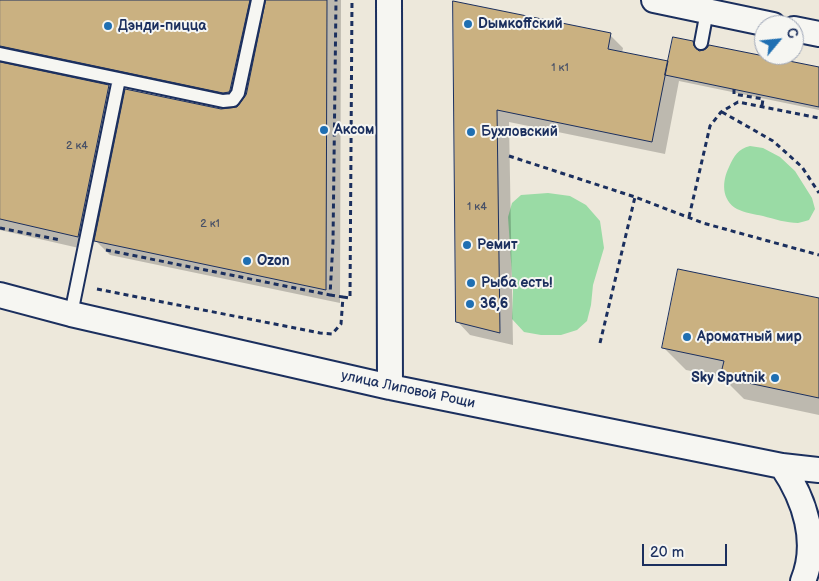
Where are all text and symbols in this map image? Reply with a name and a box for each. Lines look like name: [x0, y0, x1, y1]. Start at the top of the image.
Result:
north arrow: [754, 15, 804, 65]
place label: Dымкoffский: [478, 16, 563, 32]
place label: Дэнди-пицца: [118, 18, 206, 34]
marker: Dымкoffский: [462, 18, 474, 30]
marker: Дэнди-пицца: [102, 20, 114, 32]
text: С: [782, 25, 802, 41]
house number: 1 к1: [551, 61, 569, 75]
place label: Аксом: [334, 122, 374, 138]
marker: Аксом: [318, 124, 330, 136]
place label: Бухловский: [481, 124, 558, 140]
marker: Бухловский: [465, 126, 477, 138]
house number: 2 к4: [66, 139, 88, 153]
house number: 1 к4: [467, 200, 487, 214]
house number: 2 к1: [200, 217, 220, 231]
place label: Ремит: [477, 237, 518, 253]
marker: Ремит: [461, 239, 473, 251]
place label: Ozon: [257, 253, 290, 269]
marker: Ozon: [241, 255, 253, 267]
place label: Рыба есть!: [481, 275, 553, 291]
marker: Рыба есть!: [465, 277, 477, 289]
place label: 36,6: [480, 296, 508, 312]
marker: 36,6: [464, 298, 476, 310]
place label: Ароматный мир: [697, 329, 802, 345]
marker: Ароматный мир: [681, 331, 693, 343]
street label: улица Липовой Рощи: [339, 368, 477, 412]
place label: Sky Sputnik: [691, 370, 765, 386]
marker: Sky Sputnik: [769, 372, 781, 384]
scale bar: [644, 534, 729, 566]
text: 20 m: [650, 543, 684, 562]

